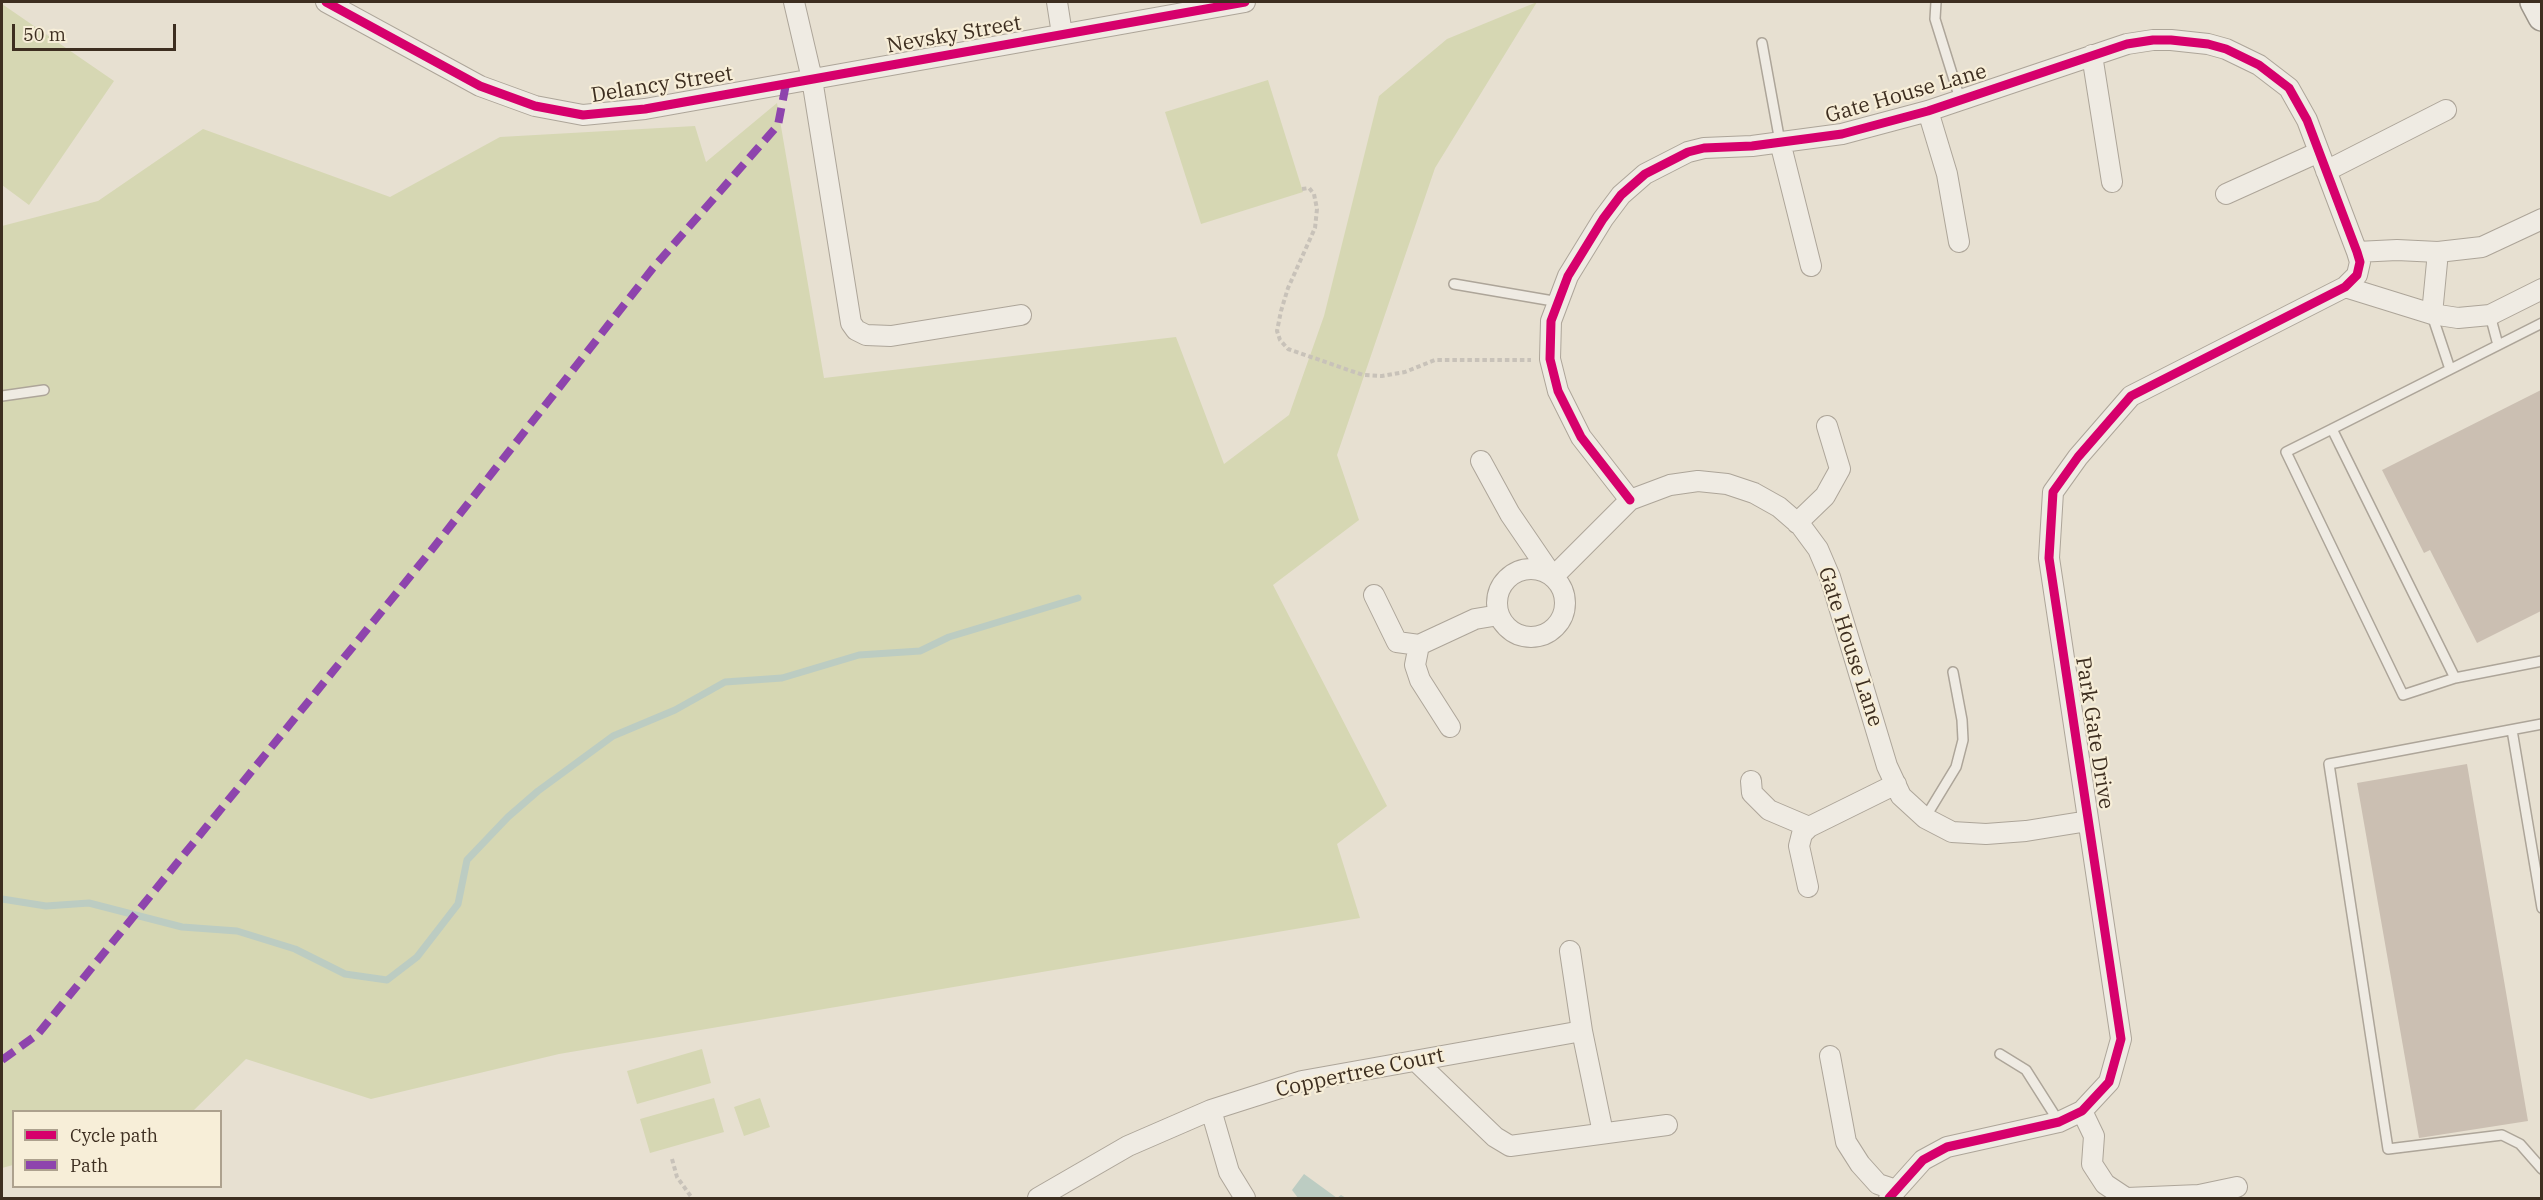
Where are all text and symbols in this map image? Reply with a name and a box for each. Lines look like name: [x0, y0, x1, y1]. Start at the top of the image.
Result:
street label: Nevsky Street: [885, 11, 1023, 59]
scale bar: [15, 12, 178, 50]
text: 50 m: [23, 23, 66, 46]
street label: Gate House Lane: [1822, 59, 1990, 129]
street label: Delancy Street: [589, 61, 735, 109]
street label: Gate House Lane: [1812, 564, 1888, 730]
street label: Park Gate Drive: [2070, 655, 2118, 811]
street label: Coppertree Court: [1274, 1043, 1446, 1103]
legend: [12, 1110, 222, 1188]
text: Cycle path: [70, 1124, 158, 1147]
text: Path: [70, 1154, 108, 1177]

